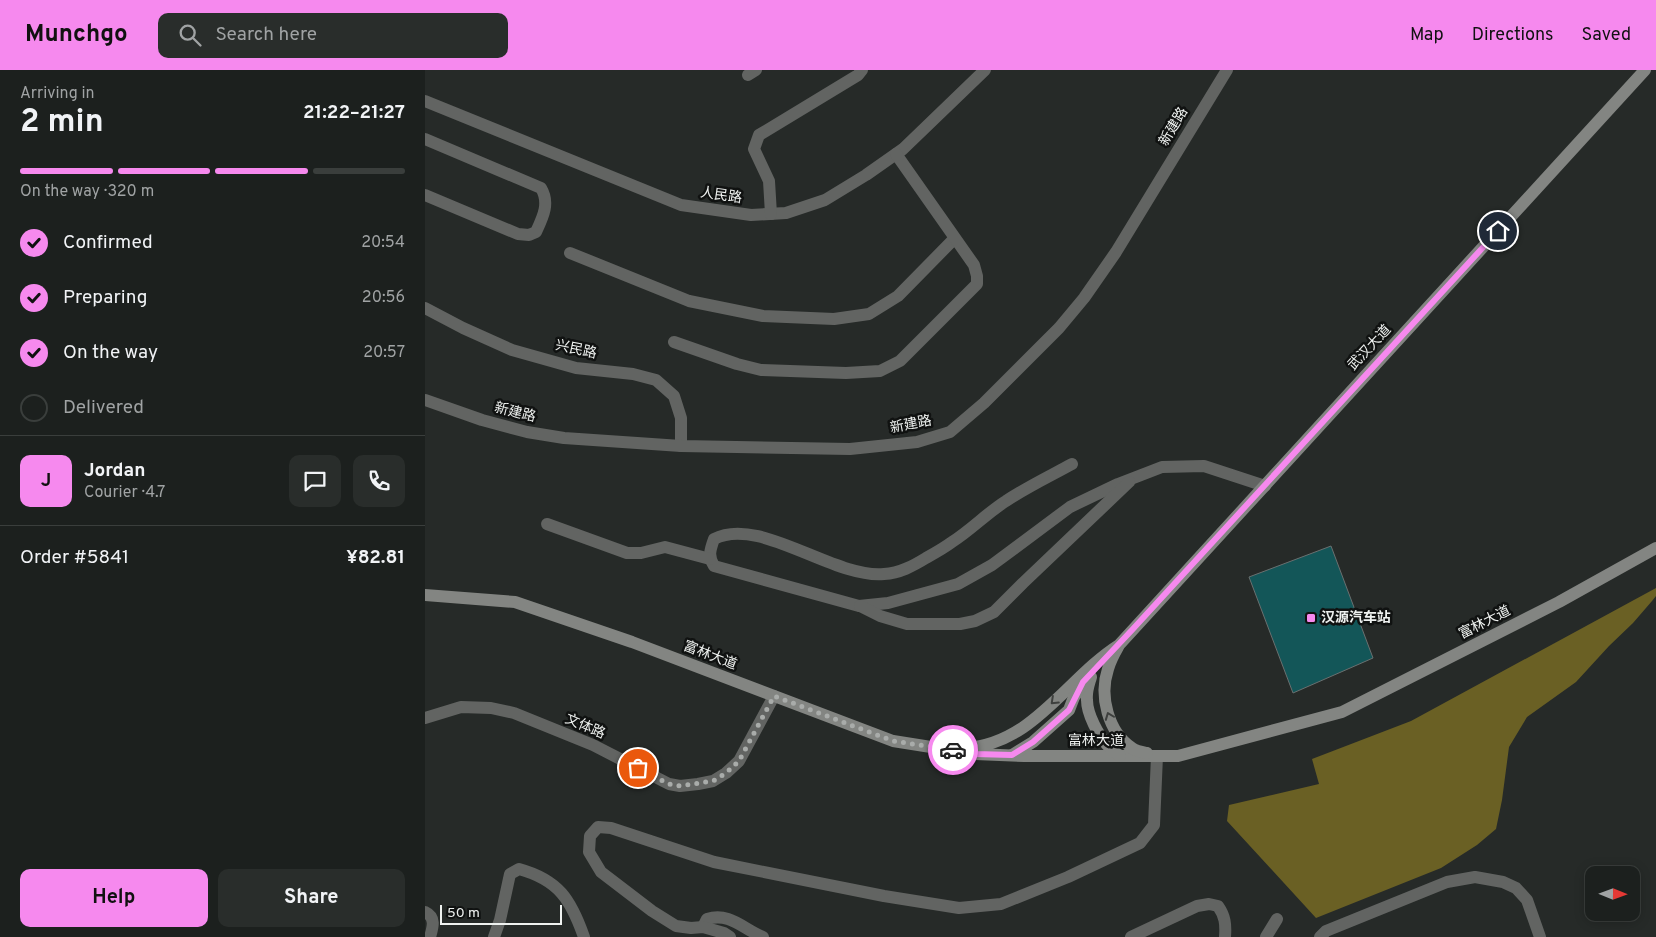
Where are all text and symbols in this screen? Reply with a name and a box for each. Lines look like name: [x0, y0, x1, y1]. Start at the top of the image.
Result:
search box: [158, 13, 508, 58]
text: Munchgo: [25, 20, 128, 50]
icon: search: [176, 21, 204, 49]
text: Search here: [216, 23, 317, 47]
text: Map: [1410, 24, 1444, 47]
text: Directions: [1472, 24, 1554, 47]
text: Saved: [1582, 24, 1631, 47]
text: Arriving in: [20, 84, 95, 104]
text: 21:22–21:27: [303, 101, 405, 125]
text: 2 min: [20, 103, 104, 143]
street label: 新建路: [1156, 105, 1192, 149]
text: On the way · 320 m: [20, 182, 154, 202]
street label: 人民路: [699, 185, 743, 207]
pin: [1477, 210, 1519, 252]
icon: home: [1484, 217, 1512, 245]
icon: check: [20, 229, 48, 257]
text: Confirmed: [63, 231, 153, 255]
text: 20:54: [361, 233, 405, 253]
icon: check: [20, 284, 48, 312]
text: Preparing: [63, 286, 147, 310]
text: 20:56: [362, 288, 405, 308]
street label: 武汉大道: [1345, 322, 1395, 374]
street label: 兴民路: [554, 337, 598, 363]
icon: check: [20, 339, 48, 367]
text: On the way: [63, 341, 158, 365]
text: 20:57: [363, 343, 405, 363]
text: Delivered: [63, 396, 144, 420]
street label: 新建路: [493, 400, 537, 426]
street label: 新建路: [889, 413, 933, 437]
button: chat: [289, 455, 341, 507]
button: phone: [353, 455, 405, 507]
text: Jordan: [84, 459, 146, 483]
text: J: [41, 469, 51, 493]
text: Courier · 4.7: [84, 483, 165, 503]
text: Order #5841: [20, 546, 129, 570]
text: ¥82.81: [346, 546, 405, 570]
street label: 富林大道: [1456, 603, 1514, 643]
place label: 汉源汽车站: [1321, 609, 1391, 627]
marker: 汉源汽车站: [1305, 612, 1317, 624]
street label: 富林大道: [681, 638, 739, 674]
one-way arrow: [1050, 695, 1059, 704]
street label: 文体路: [562, 711, 608, 743]
one-way arrow: [1105, 712, 1115, 720]
courier: [928, 725, 978, 775]
street label: 富林大道: [1068, 733, 1124, 750]
icon: car: [939, 736, 967, 764]
pin: [617, 747, 659, 789]
icon: bag: [624, 754, 652, 782]
north arrow: [1585, 866, 1640, 921]
map controls: [1585, 866, 1640, 921]
button: Help: [20, 869, 208, 927]
button: Share: [218, 869, 405, 927]
scale bar: [440, 902, 563, 925]
text: 50 m: [447, 905, 480, 922]

